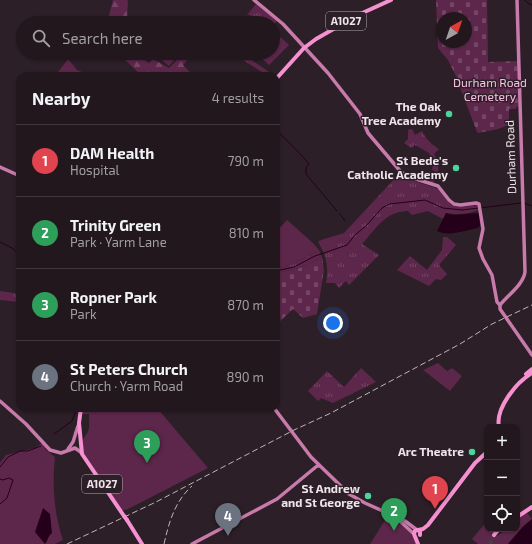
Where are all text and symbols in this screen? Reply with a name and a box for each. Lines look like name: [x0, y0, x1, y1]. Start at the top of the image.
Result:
road number: A1027: [326, 12, 366, 30]
north arrow: [436, 12, 472, 48]
search box: [16, 16, 280, 60]
icon: search: [30, 27, 52, 49]
text: Search here: [62, 29, 143, 47]
park label: Durham Road Cemetery: [453, 75, 527, 103]
text: Nearby: [32, 88, 90, 108]
text: 4 results: [212, 90, 264, 106]
place label: The Oak Tree Academy: [362, 99, 441, 128]
marker: The Oak Tree Academy: [444, 109, 454, 119]
street label: Durham Road: [502, 120, 518, 194]
text: DAM Health: [70, 144, 154, 162]
text: 1: [42, 153, 48, 169]
text: 790 m: [228, 153, 264, 169]
place label: St Bede's Catholic Academy: [347, 153, 448, 182]
text: Hospital: [70, 162, 119, 178]
marker: St Bede's Catholic Academy: [451, 163, 461, 173]
text: Trinity Green: [70, 216, 161, 234]
text: 2: [41, 225, 49, 241]
text: 810 m: [229, 225, 264, 241]
text: Park · Yarm Lane: [70, 234, 167, 250]
text: Ropner Park: [70, 288, 157, 306]
text: 3: [41, 297, 49, 313]
text: 870 m: [227, 297, 264, 313]
text: Park: [70, 306, 97, 322]
your location: [323, 313, 343, 333]
text: St Peters Church: [70, 360, 188, 378]
text: 4: [41, 369, 49, 385]
text: 890 m: [227, 369, 264, 385]
text: Church · Yarm Road: [70, 378, 183, 394]
map controls: [484, 424, 520, 532]
button: +: [484, 424, 520, 460]
pin: 3: [134, 430, 160, 463]
place label: Arc Theatre: [398, 444, 464, 458]
marker: Arc Theatre: [467, 447, 477, 457]
button: −: [484, 460, 520, 496]
road number: A1027: [82, 475, 122, 493]
pin: 1: [422, 476, 448, 509]
place label: St Andrew and St George: [281, 481, 361, 509]
marker: St Andrew and St George: [363, 491, 373, 501]
button: locate: [484, 496, 520, 532]
pin: 2: [381, 498, 407, 531]
pin: 4: [215, 503, 241, 536]

